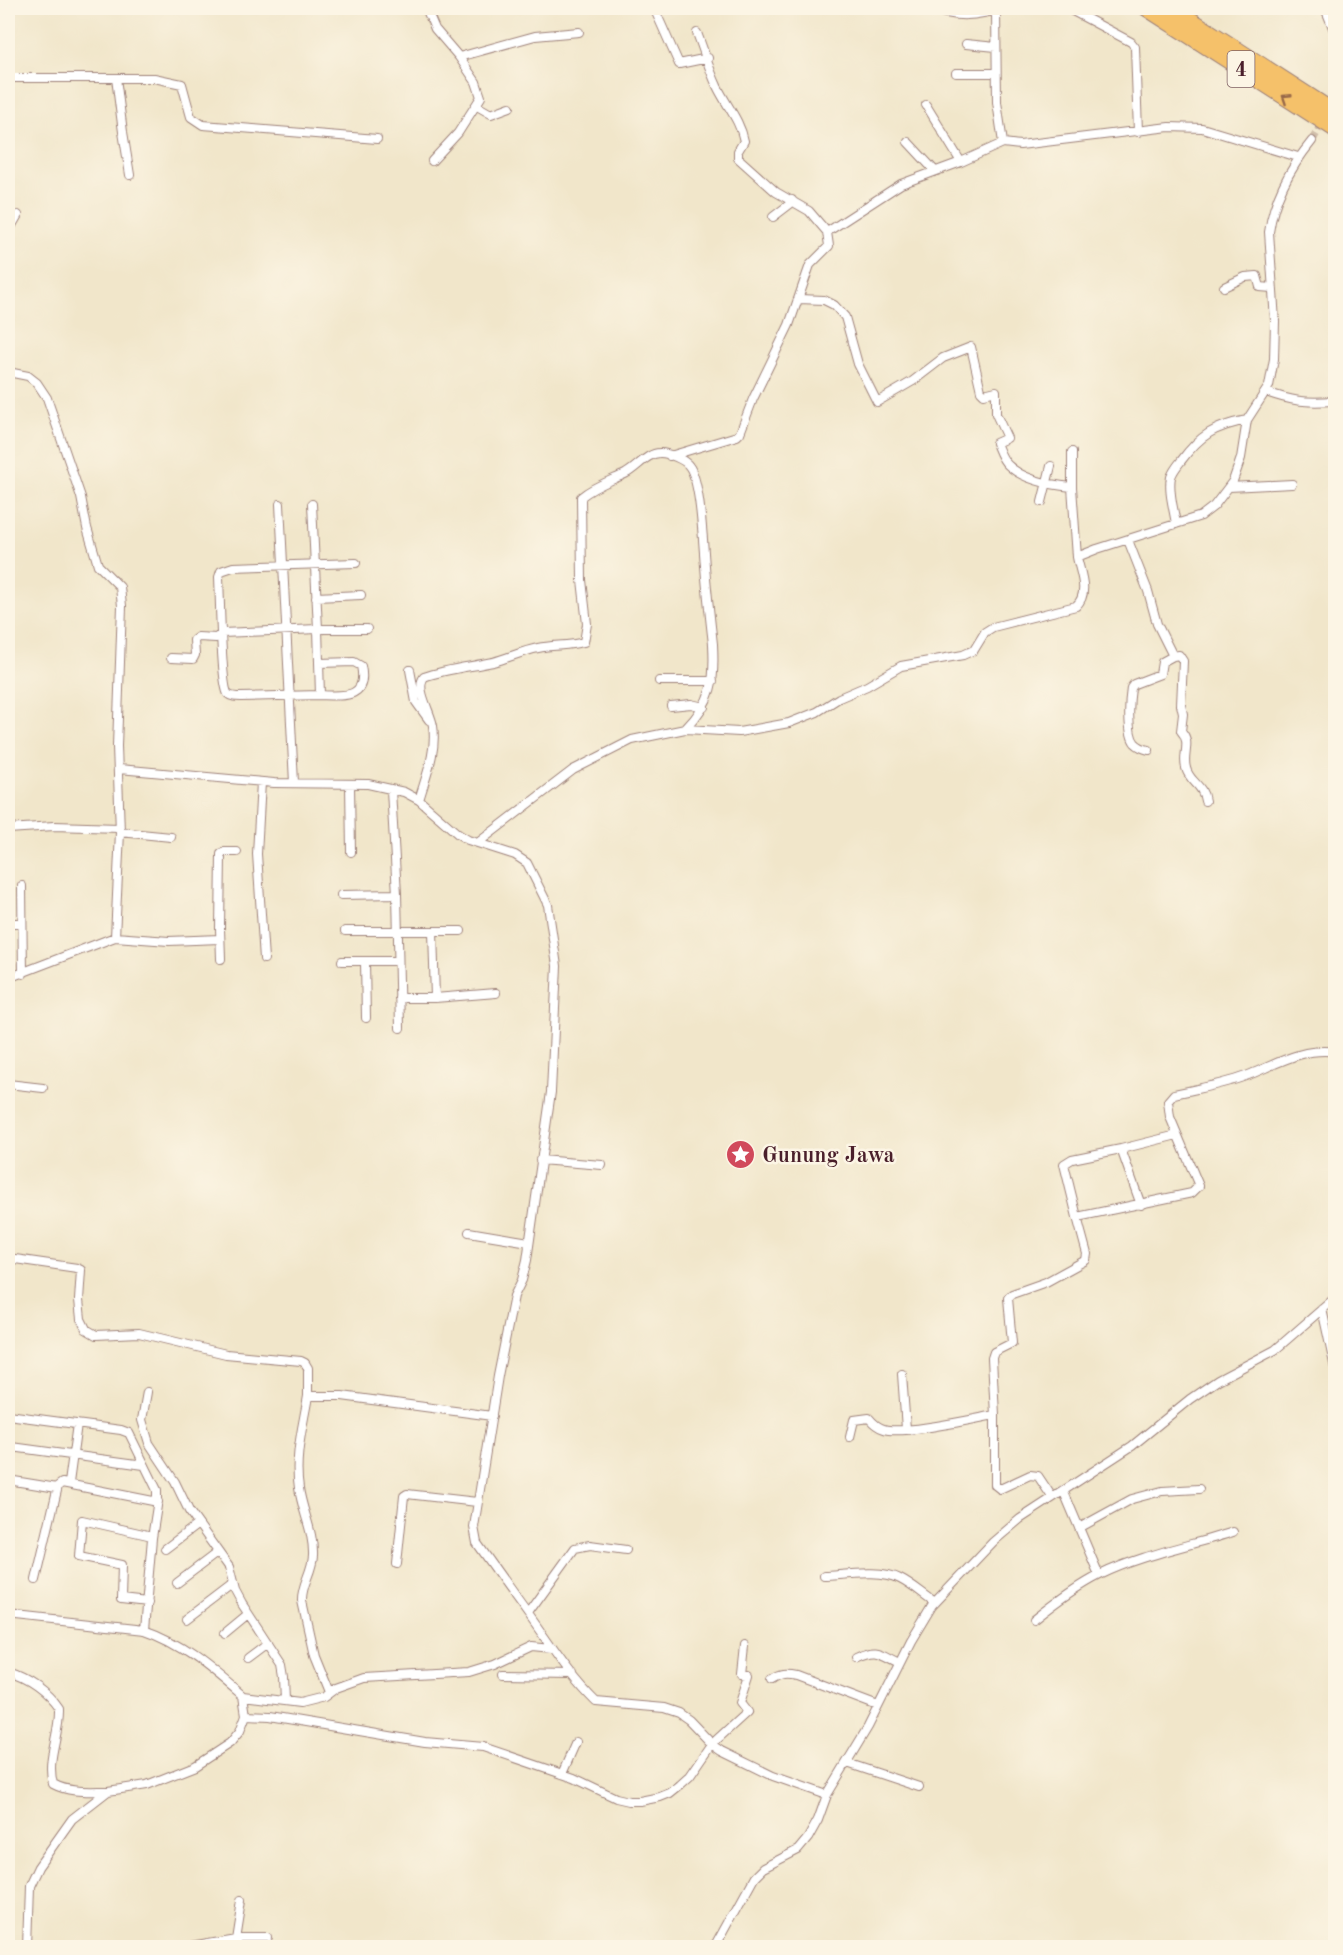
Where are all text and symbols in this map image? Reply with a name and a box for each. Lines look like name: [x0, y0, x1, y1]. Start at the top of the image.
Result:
road number: 4: [1228, 51, 1254, 87]
one-way arrow: [1282, 94, 1293, 105]
place icon: Gunung Jawa: [725, 1138, 757, 1170]
place label: Gunung Jawa: [762, 1145, 895, 1167]

